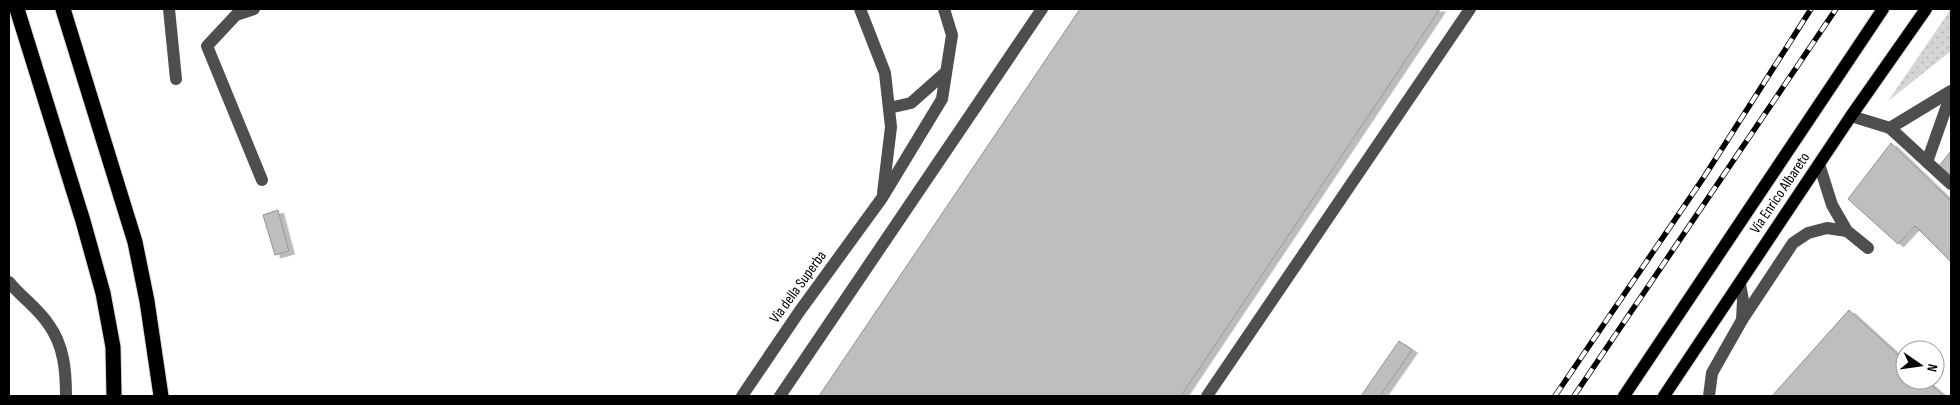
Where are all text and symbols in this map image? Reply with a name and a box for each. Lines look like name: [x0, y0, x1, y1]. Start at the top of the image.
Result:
street label: Via Enrico Albareto: [1746, 149, 1814, 237]
street label: Via della Superba: [765, 247, 831, 327]
north arrow: [1895, 340, 1945, 390]
text: N: [1923, 362, 1941, 373]

